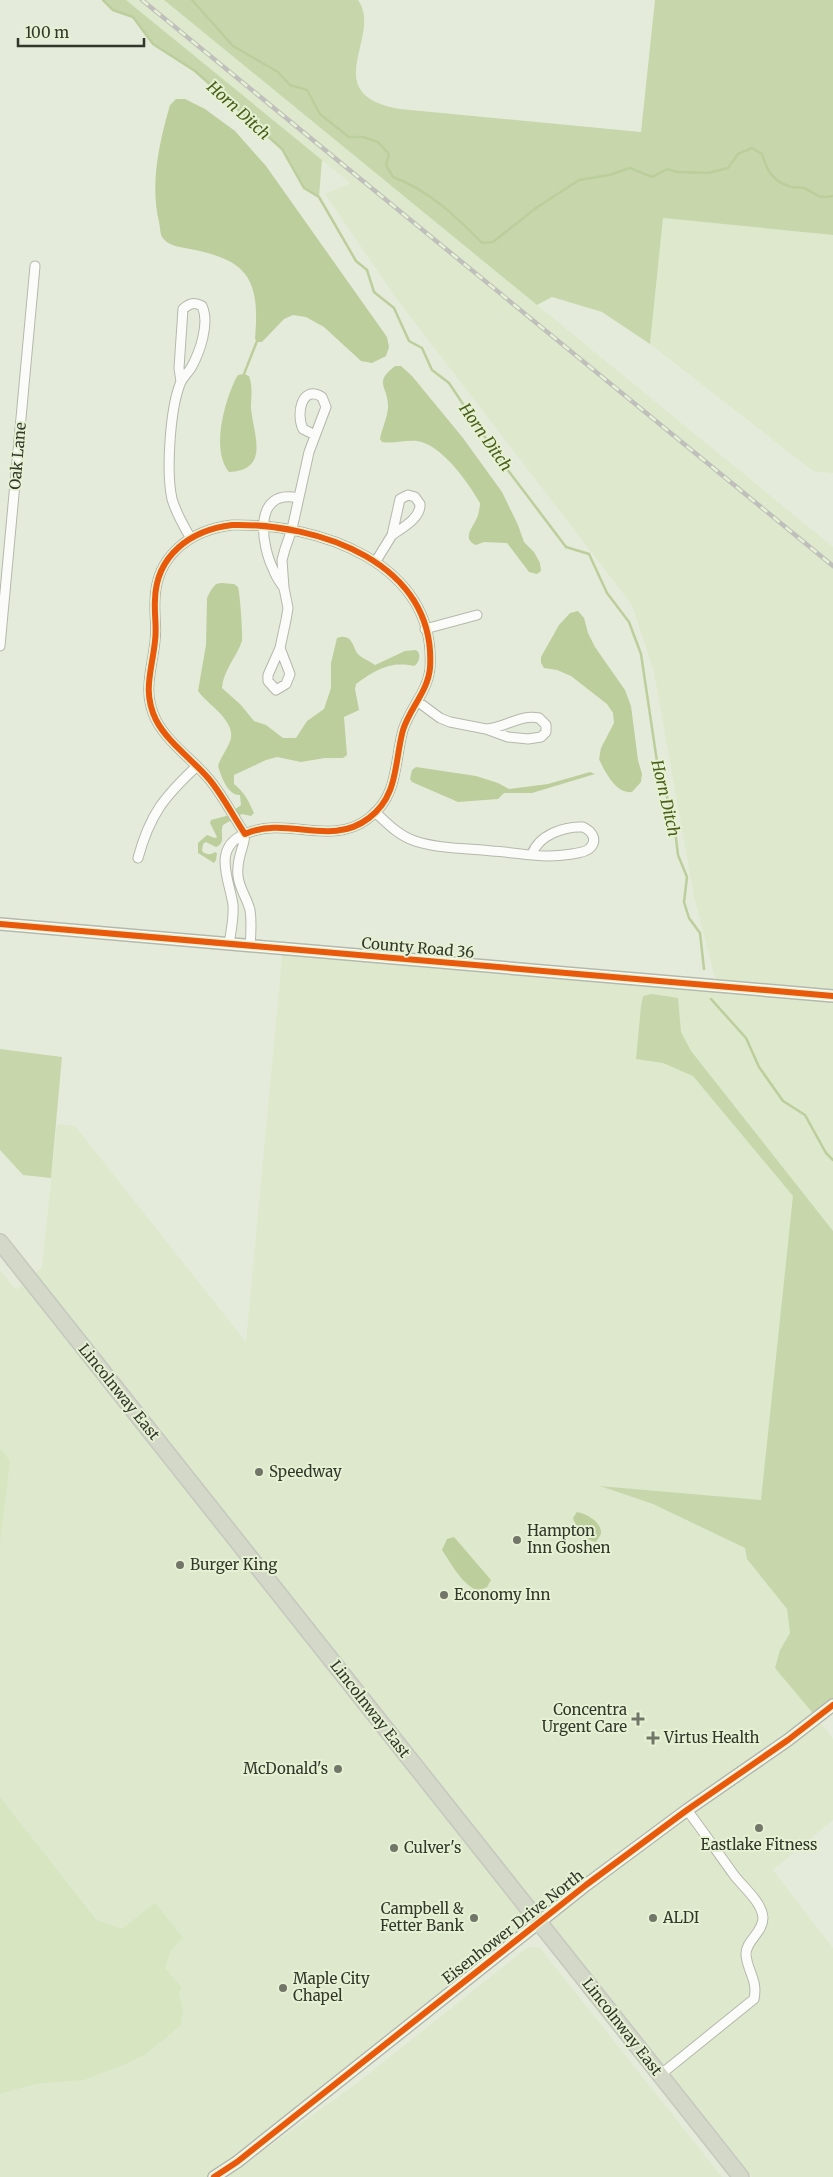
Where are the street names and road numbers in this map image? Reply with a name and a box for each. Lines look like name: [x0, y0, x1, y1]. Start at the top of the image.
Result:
street label: Oak Lane: [5, 421, 30, 490]
street label: County Road 36: [361, 933, 475, 962]
street label: Lincolnway East: [75, 1340, 164, 1444]
street label: Lincolnway East: [326, 1656, 414, 1761]
street label: Eisenhower Drive North: [438, 1866, 587, 1988]
street label: Lincolnway East: [578, 1974, 666, 2079]

